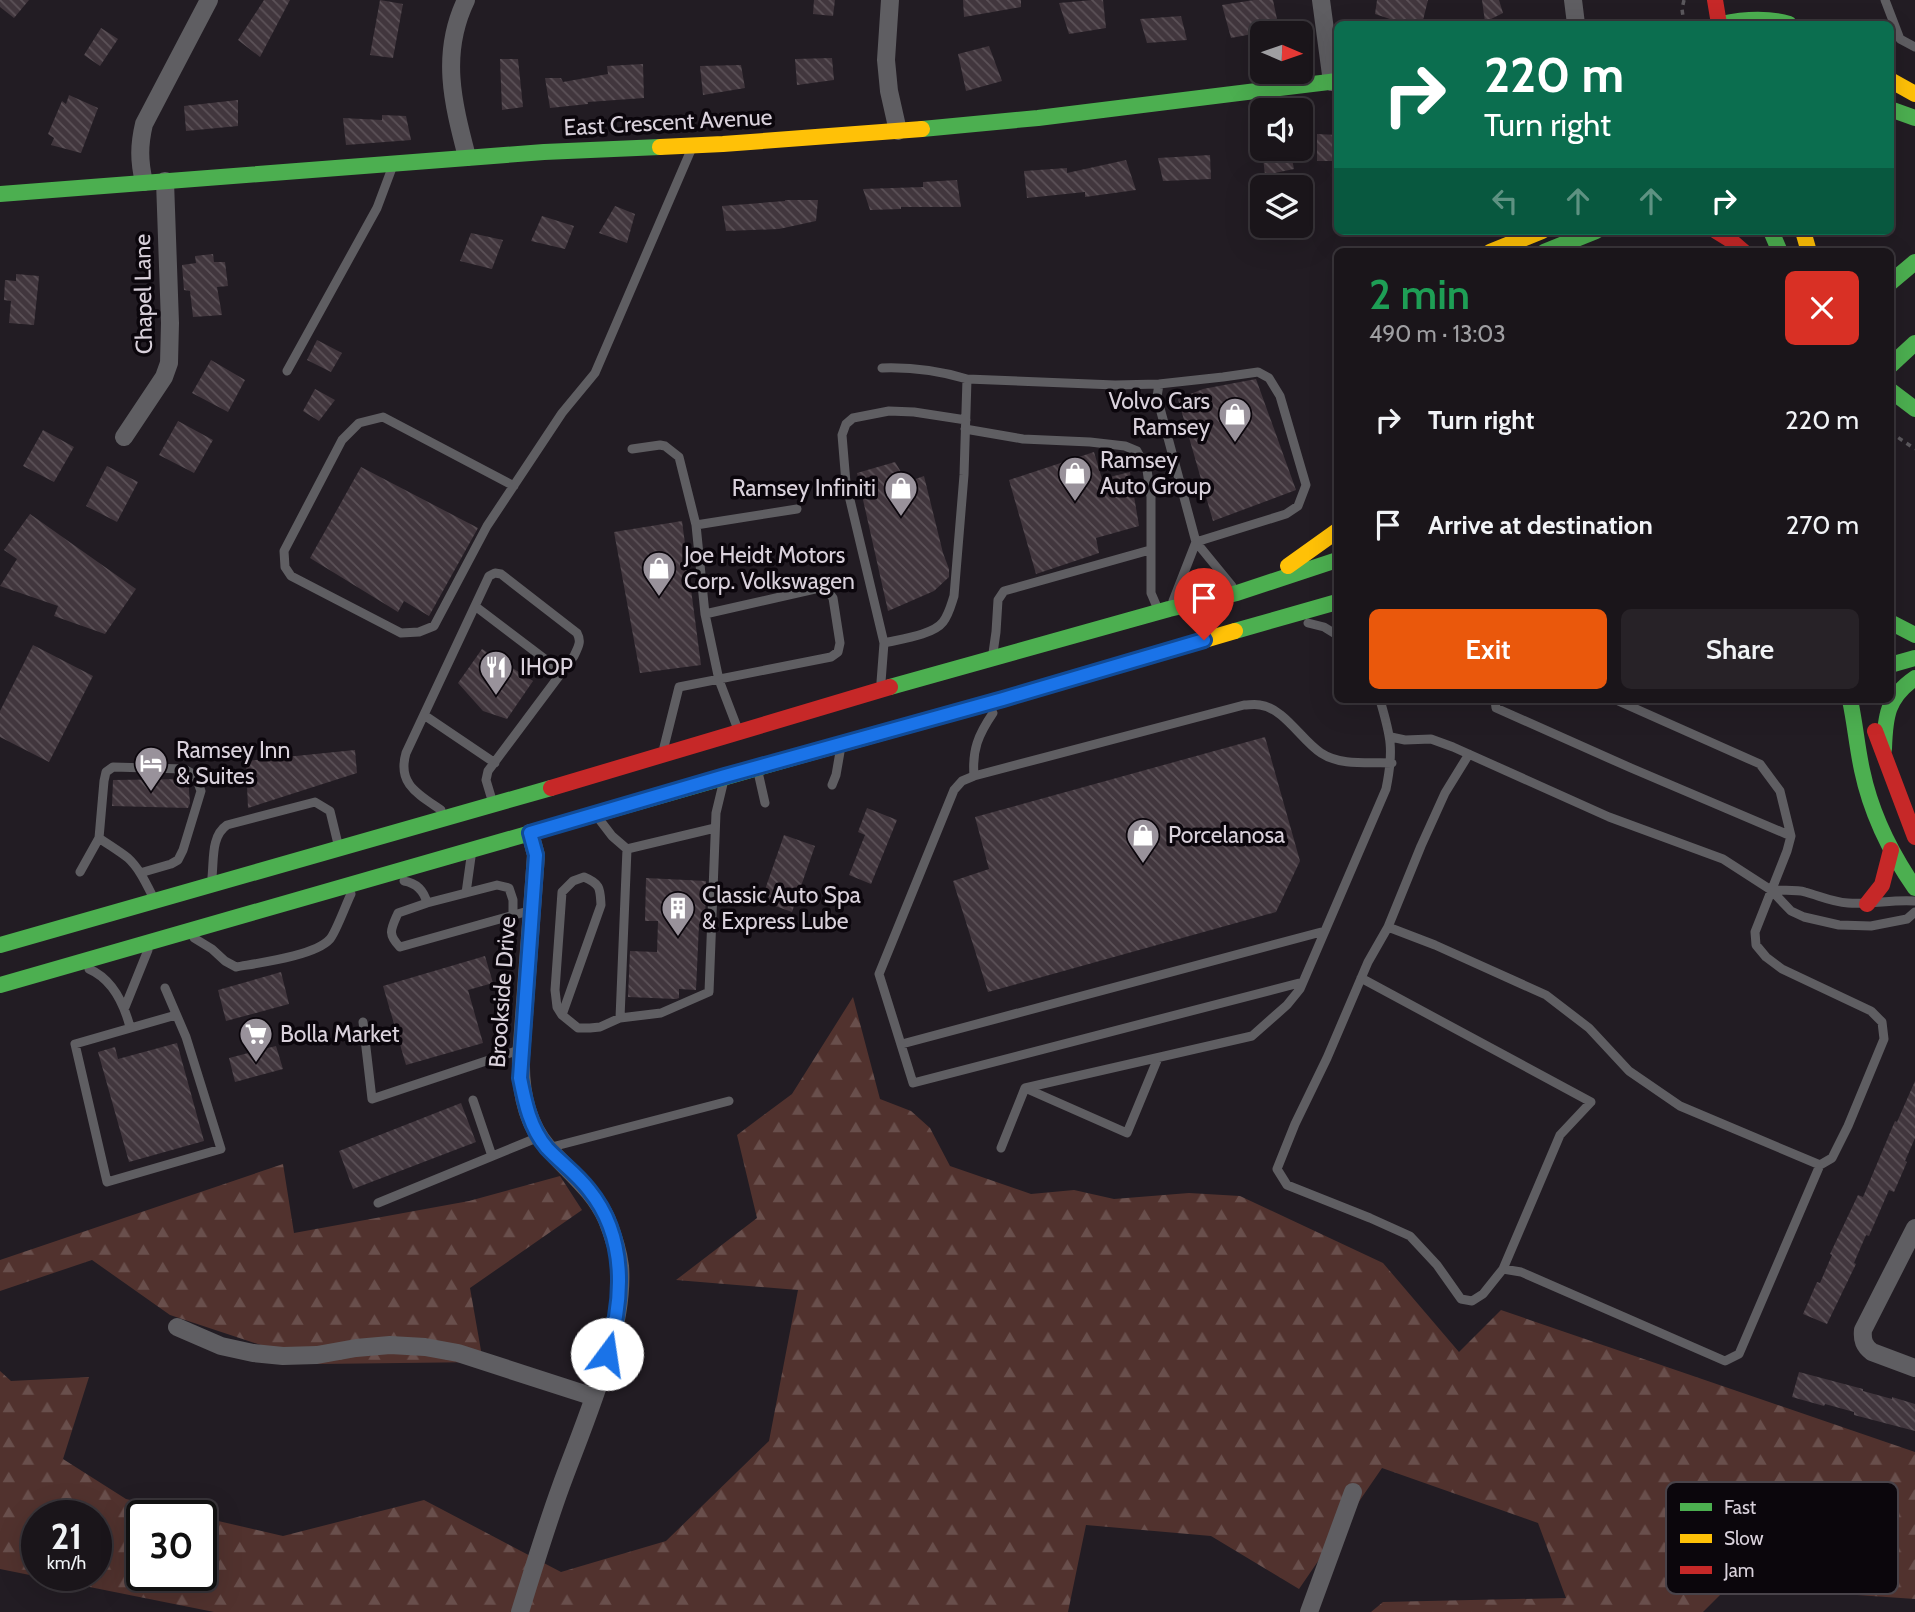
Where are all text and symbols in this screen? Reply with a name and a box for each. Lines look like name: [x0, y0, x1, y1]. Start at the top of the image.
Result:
north arrow: [1250, 21, 1312, 84]
map controls: [1250, 21, 1313, 238]
text: 220 m: [1484, 45, 1624, 104]
icon: right: [1369, 49, 1460, 140]
button: sound: [1250, 98, 1313, 161]
street label: East Crescent Avenue: [563, 103, 773, 141]
text: Turn right: [1484, 105, 1611, 144]
button: layers: [1250, 175, 1313, 238]
icon: left: [1486, 182, 1524, 220]
icon: ahead: [1559, 182, 1597, 220]
icon: ahead: [1632, 182, 1670, 220]
icon: right: [1705, 182, 1743, 220]
street label: Chapel Lane: [128, 234, 158, 354]
text: 2 min: [1369, 268, 1470, 320]
button: close: [1785, 271, 1859, 345]
text: 490 m · 13:03: [1369, 320, 1506, 348]
place label: Volvo Cars Ramsey: [1109, 387, 1210, 441]
shop icon: Volvo Cars Ramsey: [1216, 395, 1254, 444]
icon: right: [1369, 401, 1407, 439]
text: Turn right: [1428, 404, 1534, 436]
text: 220 m: [1785, 404, 1859, 436]
place label: Ramsey Auto Group: [1100, 446, 1211, 500]
shop icon: Ramsey Auto Group: [1056, 454, 1094, 503]
shop icon: Ramsey Infiniti: [882, 469, 920, 518]
place label: Ramsey Infiniti: [732, 474, 876, 502]
icon: arrive: [1369, 506, 1407, 544]
text: Arrive at destination: [1428, 509, 1653, 541]
text: 270 m: [1786, 509, 1859, 541]
place label: Joe Heidt Motors Corp. Volkswagen: [683, 541, 855, 595]
shop icon: Joe Heidt Motors Corp. Volkswagen: [640, 549, 678, 598]
pin: [1174, 568, 1234, 640]
icon: arrive: [1185, 579, 1223, 617]
button: Exit: [1369, 609, 1607, 689]
button: Share: [1621, 609, 1859, 689]
restaurant icon: IHOP: [477, 648, 515, 697]
place label: IHOP: [520, 653, 573, 681]
place label: Ramsey Inn & Suites: [176, 736, 290, 790]
hotel icon: Ramsey Inn & Suites: [132, 744, 170, 793]
shop icon: Porcelanosa: [1124, 816, 1162, 865]
place label: Porcelanosa: [1168, 821, 1285, 849]
place label: Classic Auto Spa & Express Lube: [702, 881, 861, 935]
building icon: Classic Auto Spa & Express Lube: [659, 889, 697, 938]
street label: Brookside Drive: [483, 915, 521, 1069]
supermarket icon: Bolla Market: [237, 1015, 275, 1064]
place label: Bolla Market: [280, 1020, 400, 1048]
position arrow: [570, 1317, 644, 1391]
legend: [1666, 1482, 1898, 1594]
text: Fast: [1724, 1496, 1757, 1519]
speed limit sign: 30: [126, 1500, 217, 1591]
text: 21: [51, 1515, 82, 1558]
text: Slow: [1724, 1527, 1764, 1550]
text: km/h: [47, 1552, 86, 1574]
text: Jam: [1723, 1559, 1754, 1582]

